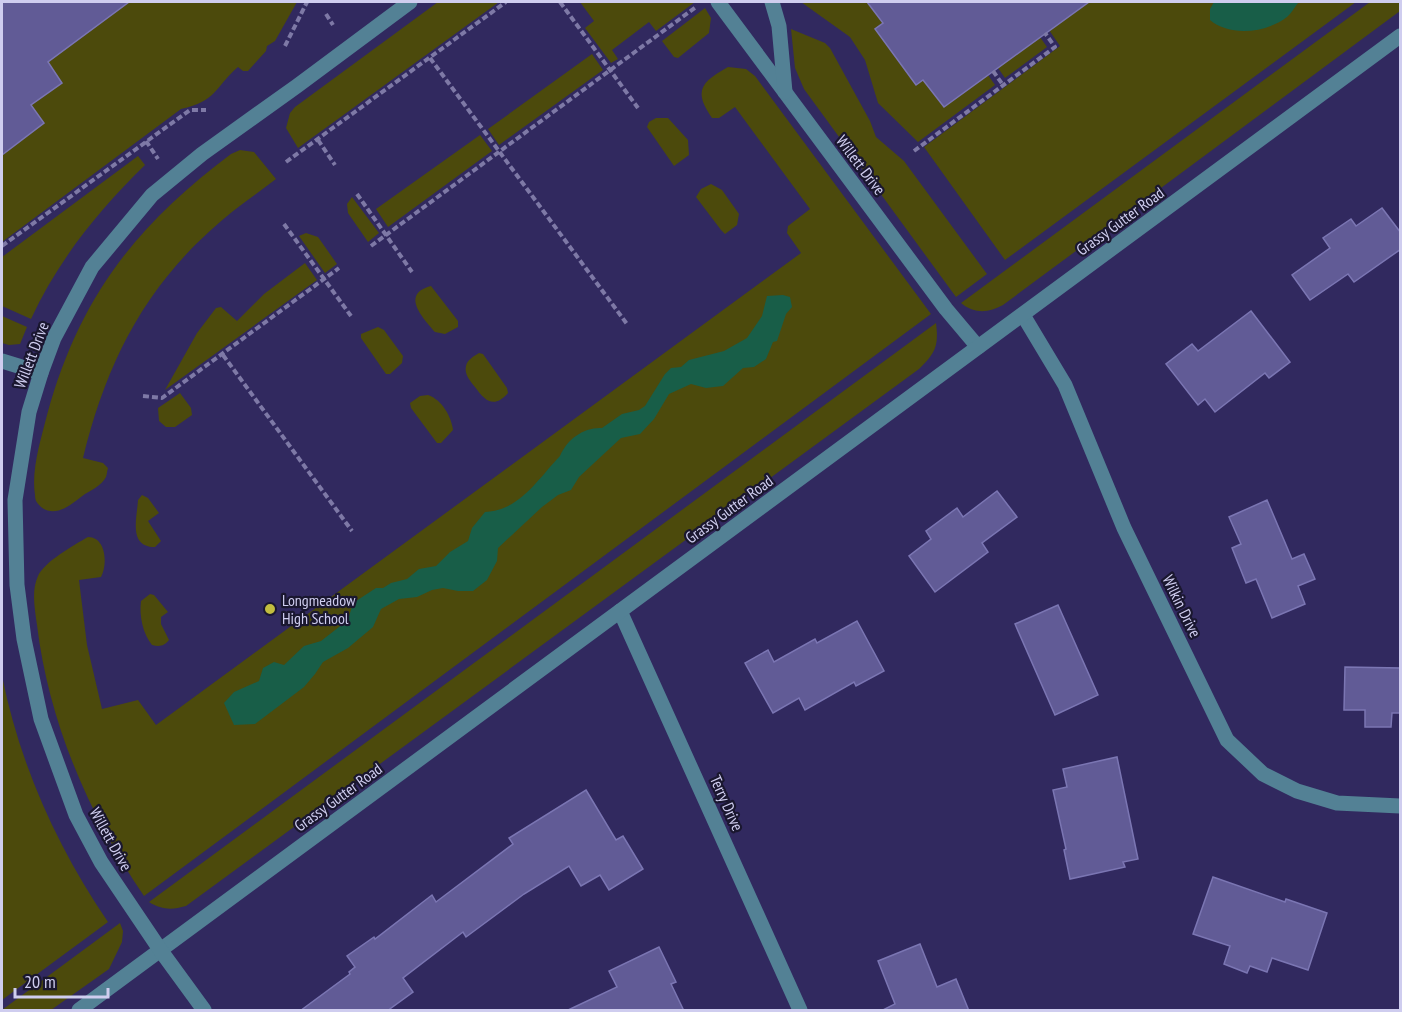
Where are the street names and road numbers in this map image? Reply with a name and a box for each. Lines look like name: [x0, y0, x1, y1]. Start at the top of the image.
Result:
street label: Willett Drive: [832, 131, 890, 199]
street label: Grassy Gutter Road: [1072, 182, 1168, 260]
street label: Willett Drive: [9, 319, 53, 391]
street label: Grassy Gutter Road: [681, 470, 777, 548]
street label: Wilkin Drive: [1158, 571, 1206, 641]
street label: Grassy Gutter Road: [290, 758, 386, 836]
street label: Terry Drive: [706, 772, 748, 834]
street label: Willett Drive: [85, 804, 137, 874]

